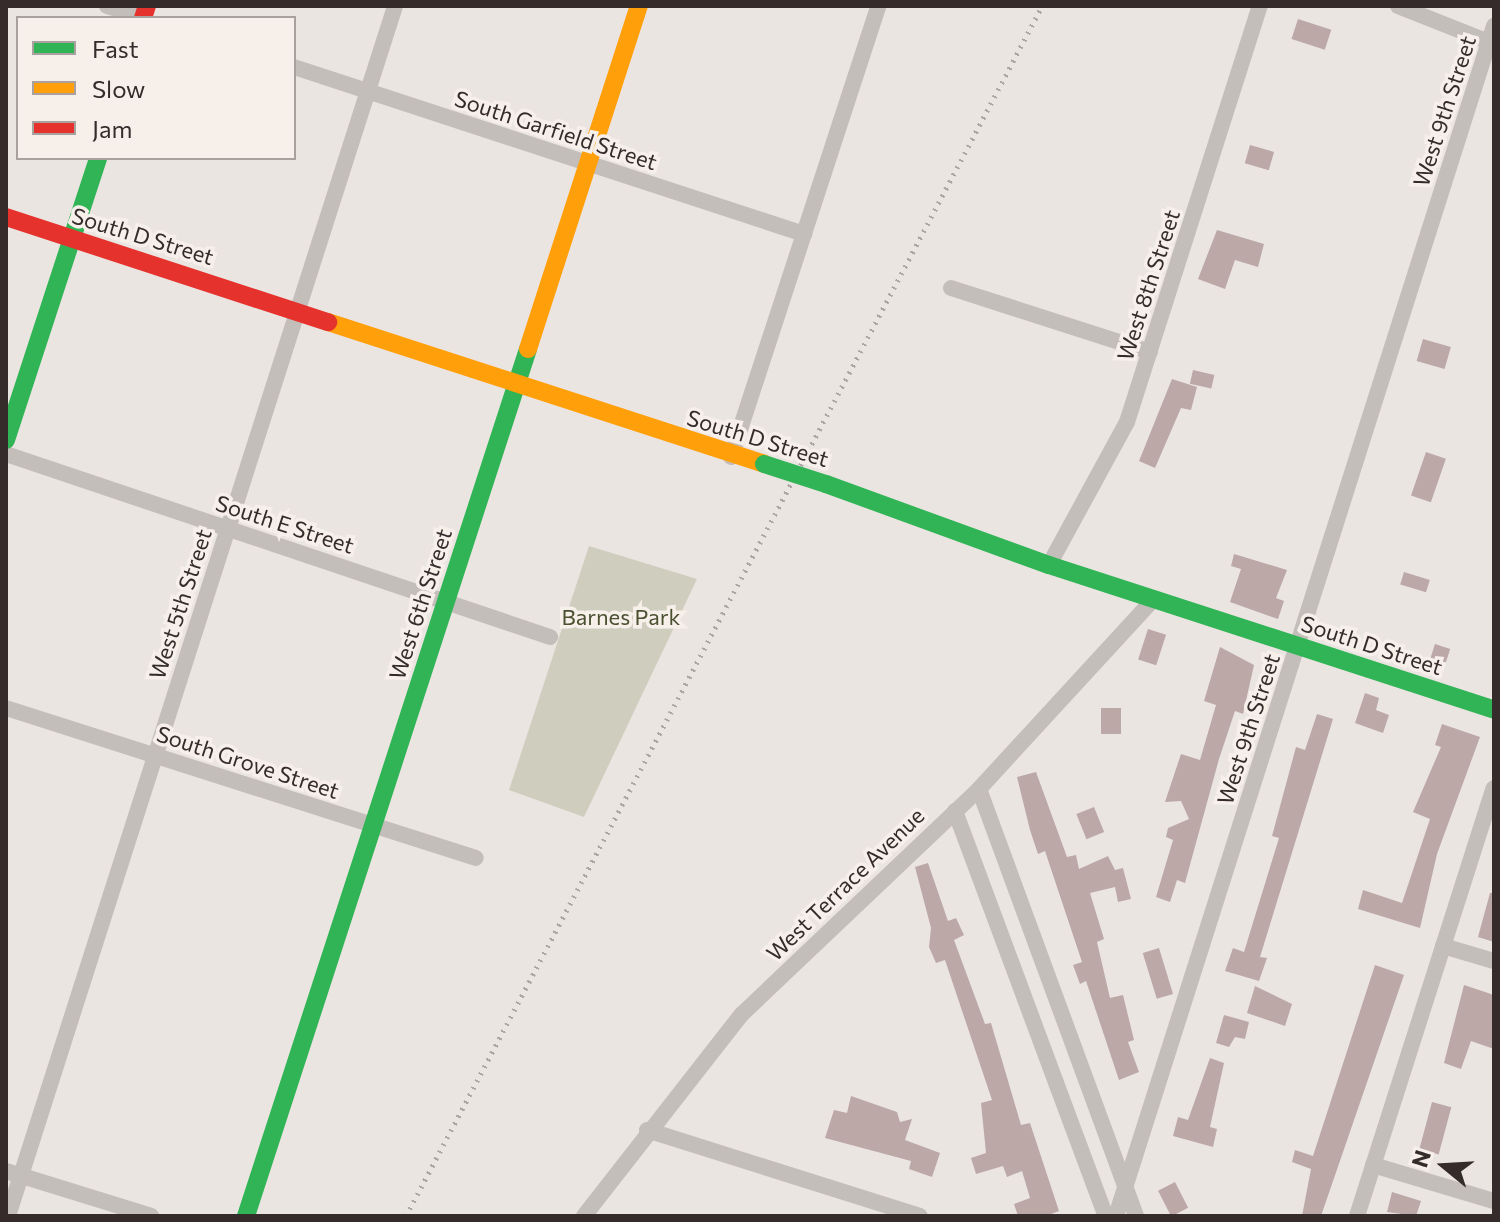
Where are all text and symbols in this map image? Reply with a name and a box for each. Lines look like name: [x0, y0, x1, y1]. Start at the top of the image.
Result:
legend: [16, 16, 296, 160]
street label: West 9th Street: [1407, 32, 1481, 190]
text: Fast: [92, 34, 139, 63]
text: Slow: [92, 74, 145, 103]
street label: South Garfield Street: [451, 85, 661, 175]
text: Jam: [92, 114, 132, 143]
street label: South D Street: [69, 202, 217, 270]
street label: West 8th Street: [1111, 206, 1185, 364]
street label: South D Street: [684, 404, 832, 472]
street label: South E Street: [213, 489, 357, 559]
street label: West 6th Street: [383, 525, 457, 683]
street label: West 5th Street: [143, 526, 217, 682]
park label: Barnes Park: [562, 604, 680, 630]
street label: South D Street: [1298, 610, 1446, 680]
street label: West 9th Street: [1211, 650, 1285, 808]
street label: South Grove Street: [153, 720, 343, 804]
street label: West Terrace Avenue: [761, 802, 929, 966]
north arrow: [1404, 1126, 1484, 1206]
text: N: [1405, 1146, 1436, 1170]

